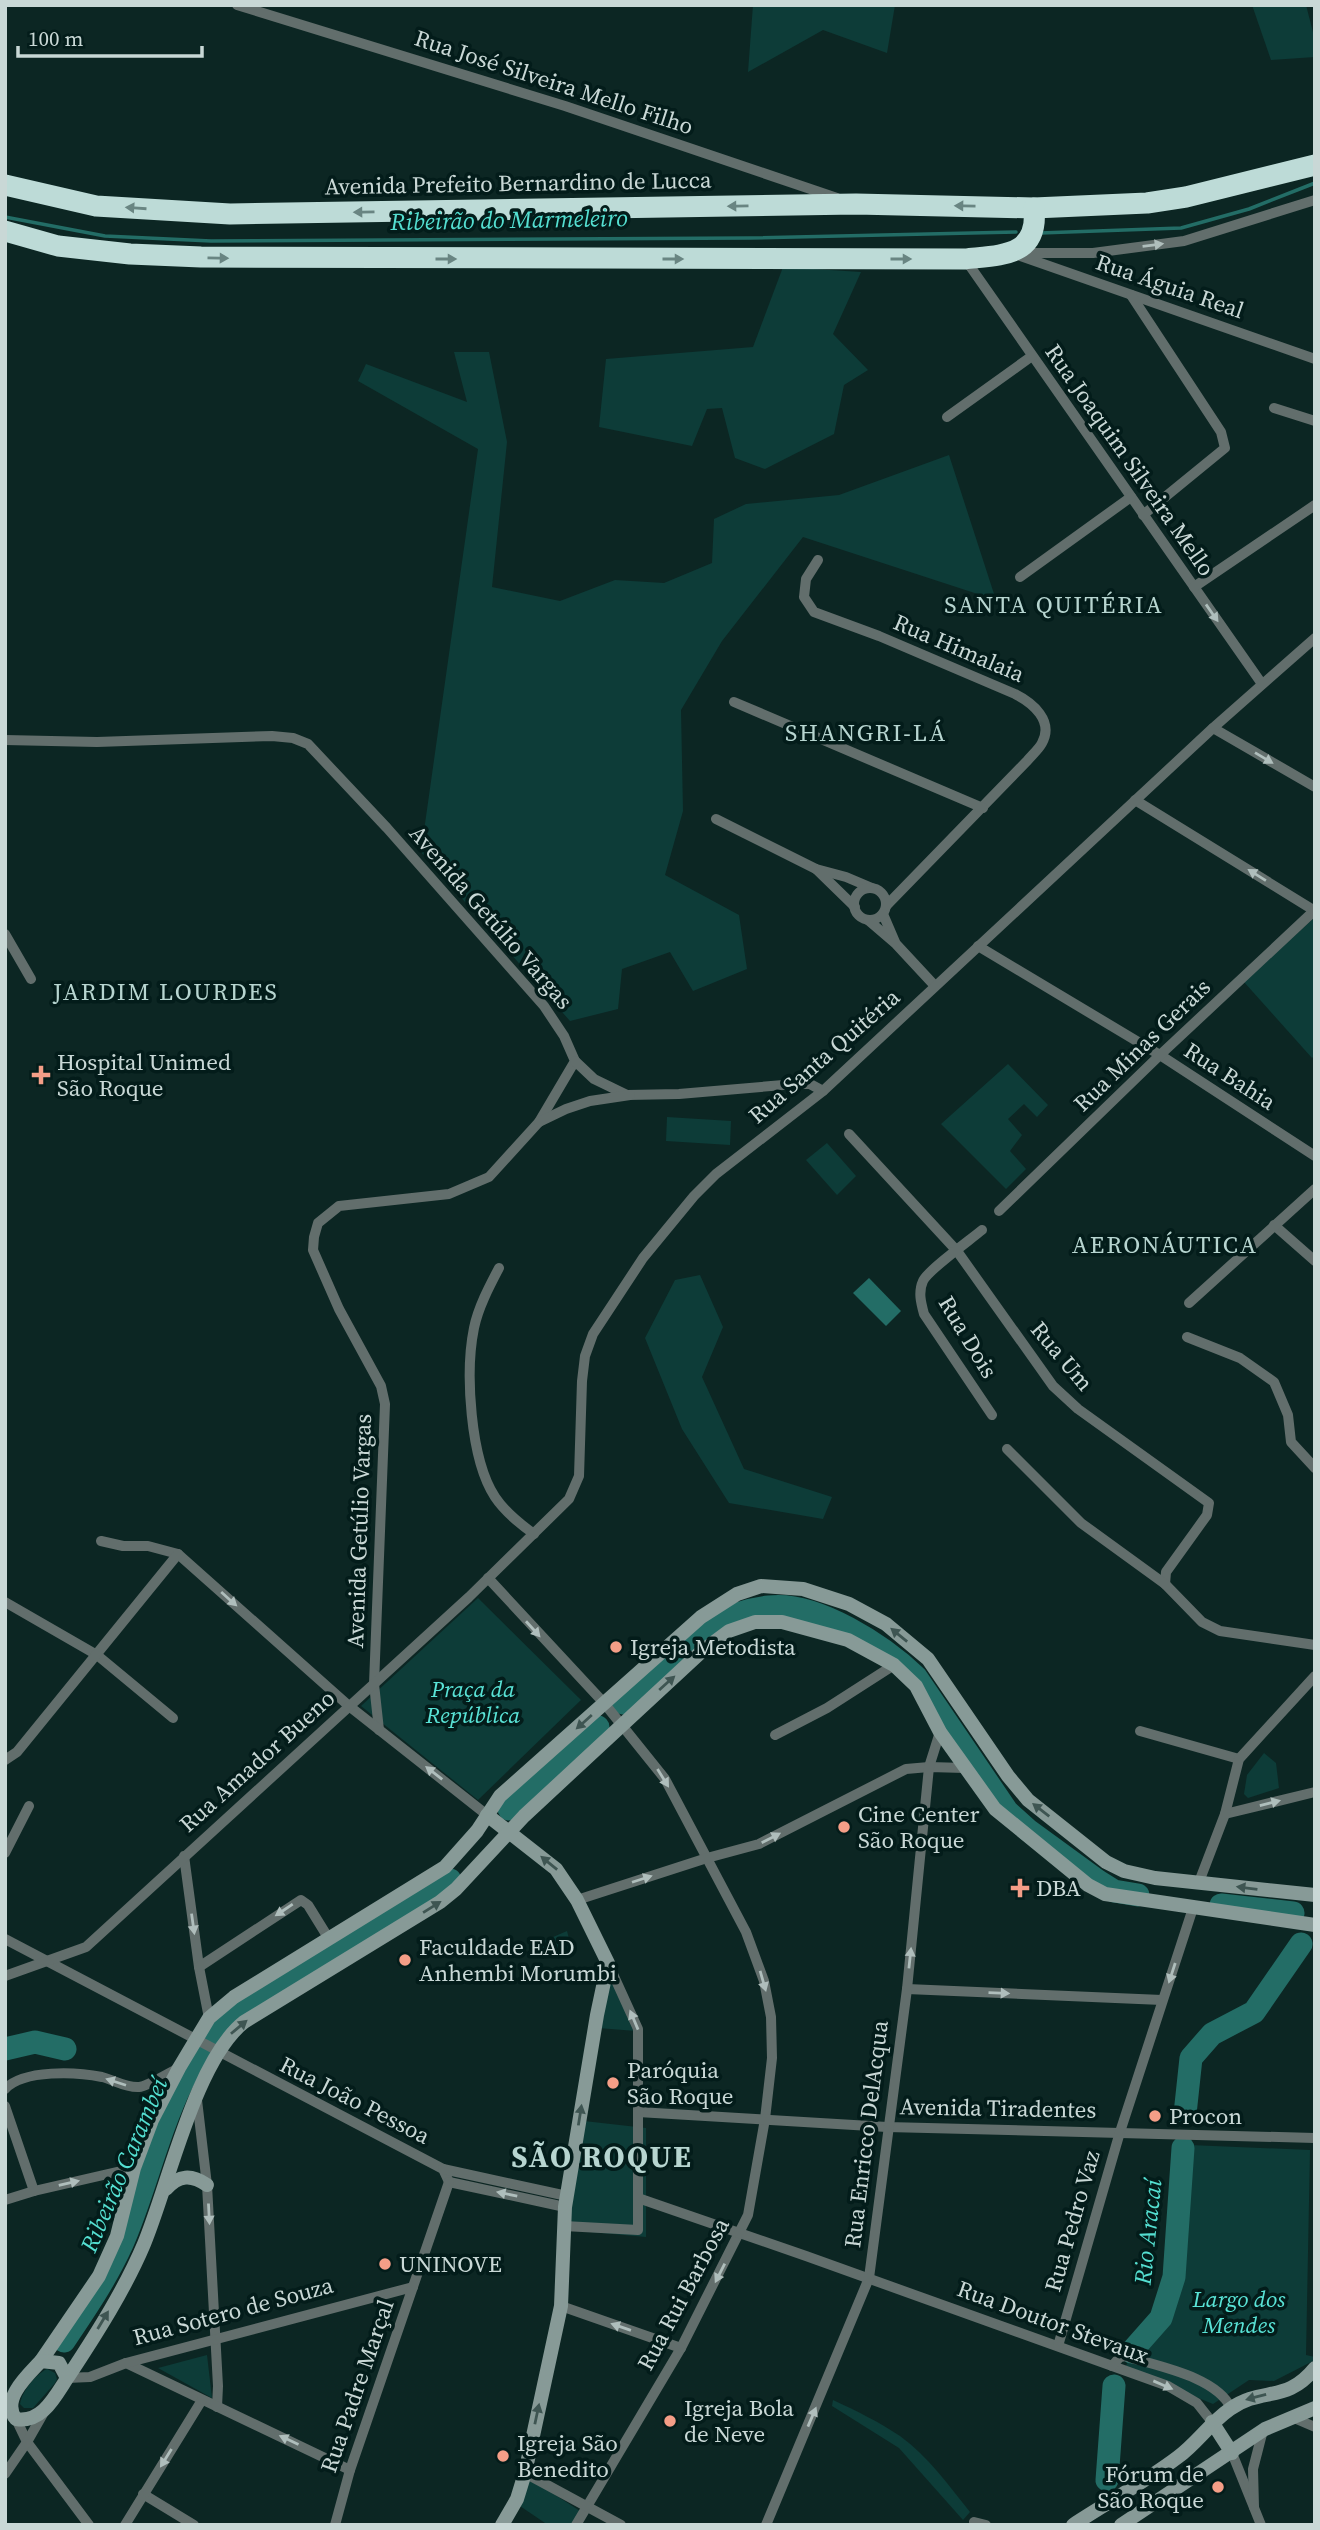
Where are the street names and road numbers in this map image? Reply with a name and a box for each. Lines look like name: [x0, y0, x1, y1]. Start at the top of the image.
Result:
street label: Rua José Silveira Mello Filho: [411, 22, 697, 142]
street label: Avenida Prefeito Bernardino de Lucca: [324, 164, 712, 202]
street label: Rua Águia Real: [1092, 246, 1248, 326]
street label: Rua Joaquim Silveira Mello: [1038, 338, 1222, 582]
street label: Rua Himalaia: [889, 606, 1030, 690]
street label: Avenida Getúlio Vargas: [402, 818, 580, 1016]
street label: Rua Minas Gerais: [1066, 971, 1218, 1119]
street label: Rua Santa Quitéria: [741, 981, 907, 1131]
street label: Rua Bahia: [1178, 1034, 1282, 1118]
street label: Rua Dois: [931, 1290, 1005, 1384]
street label: Rua Um: [1023, 1314, 1101, 1398]
street label: Avenida Getúlio Vargas: [339, 1413, 379, 1649]
street label: Rua Amador Bueno: [172, 1682, 342, 1840]
street label: Rua Enricco DelAcqua: [836, 2018, 896, 2249]
street label: Rua João Pessoa: [274, 2048, 436, 2152]
street label: Avenida Tiradentes: [899, 2090, 1097, 2126]
street label: Rua Pedro Vaz: [1037, 2147, 1107, 2295]
street label: Rua Rui Barbosa: [629, 2212, 737, 2376]
street label: Rua Sotero de Souza: [129, 2269, 337, 2353]
street label: Rua Doutor Stevaux: [953, 2273, 1153, 2371]
street label: Rua Padre Marçal: [312, 2295, 402, 2477]

